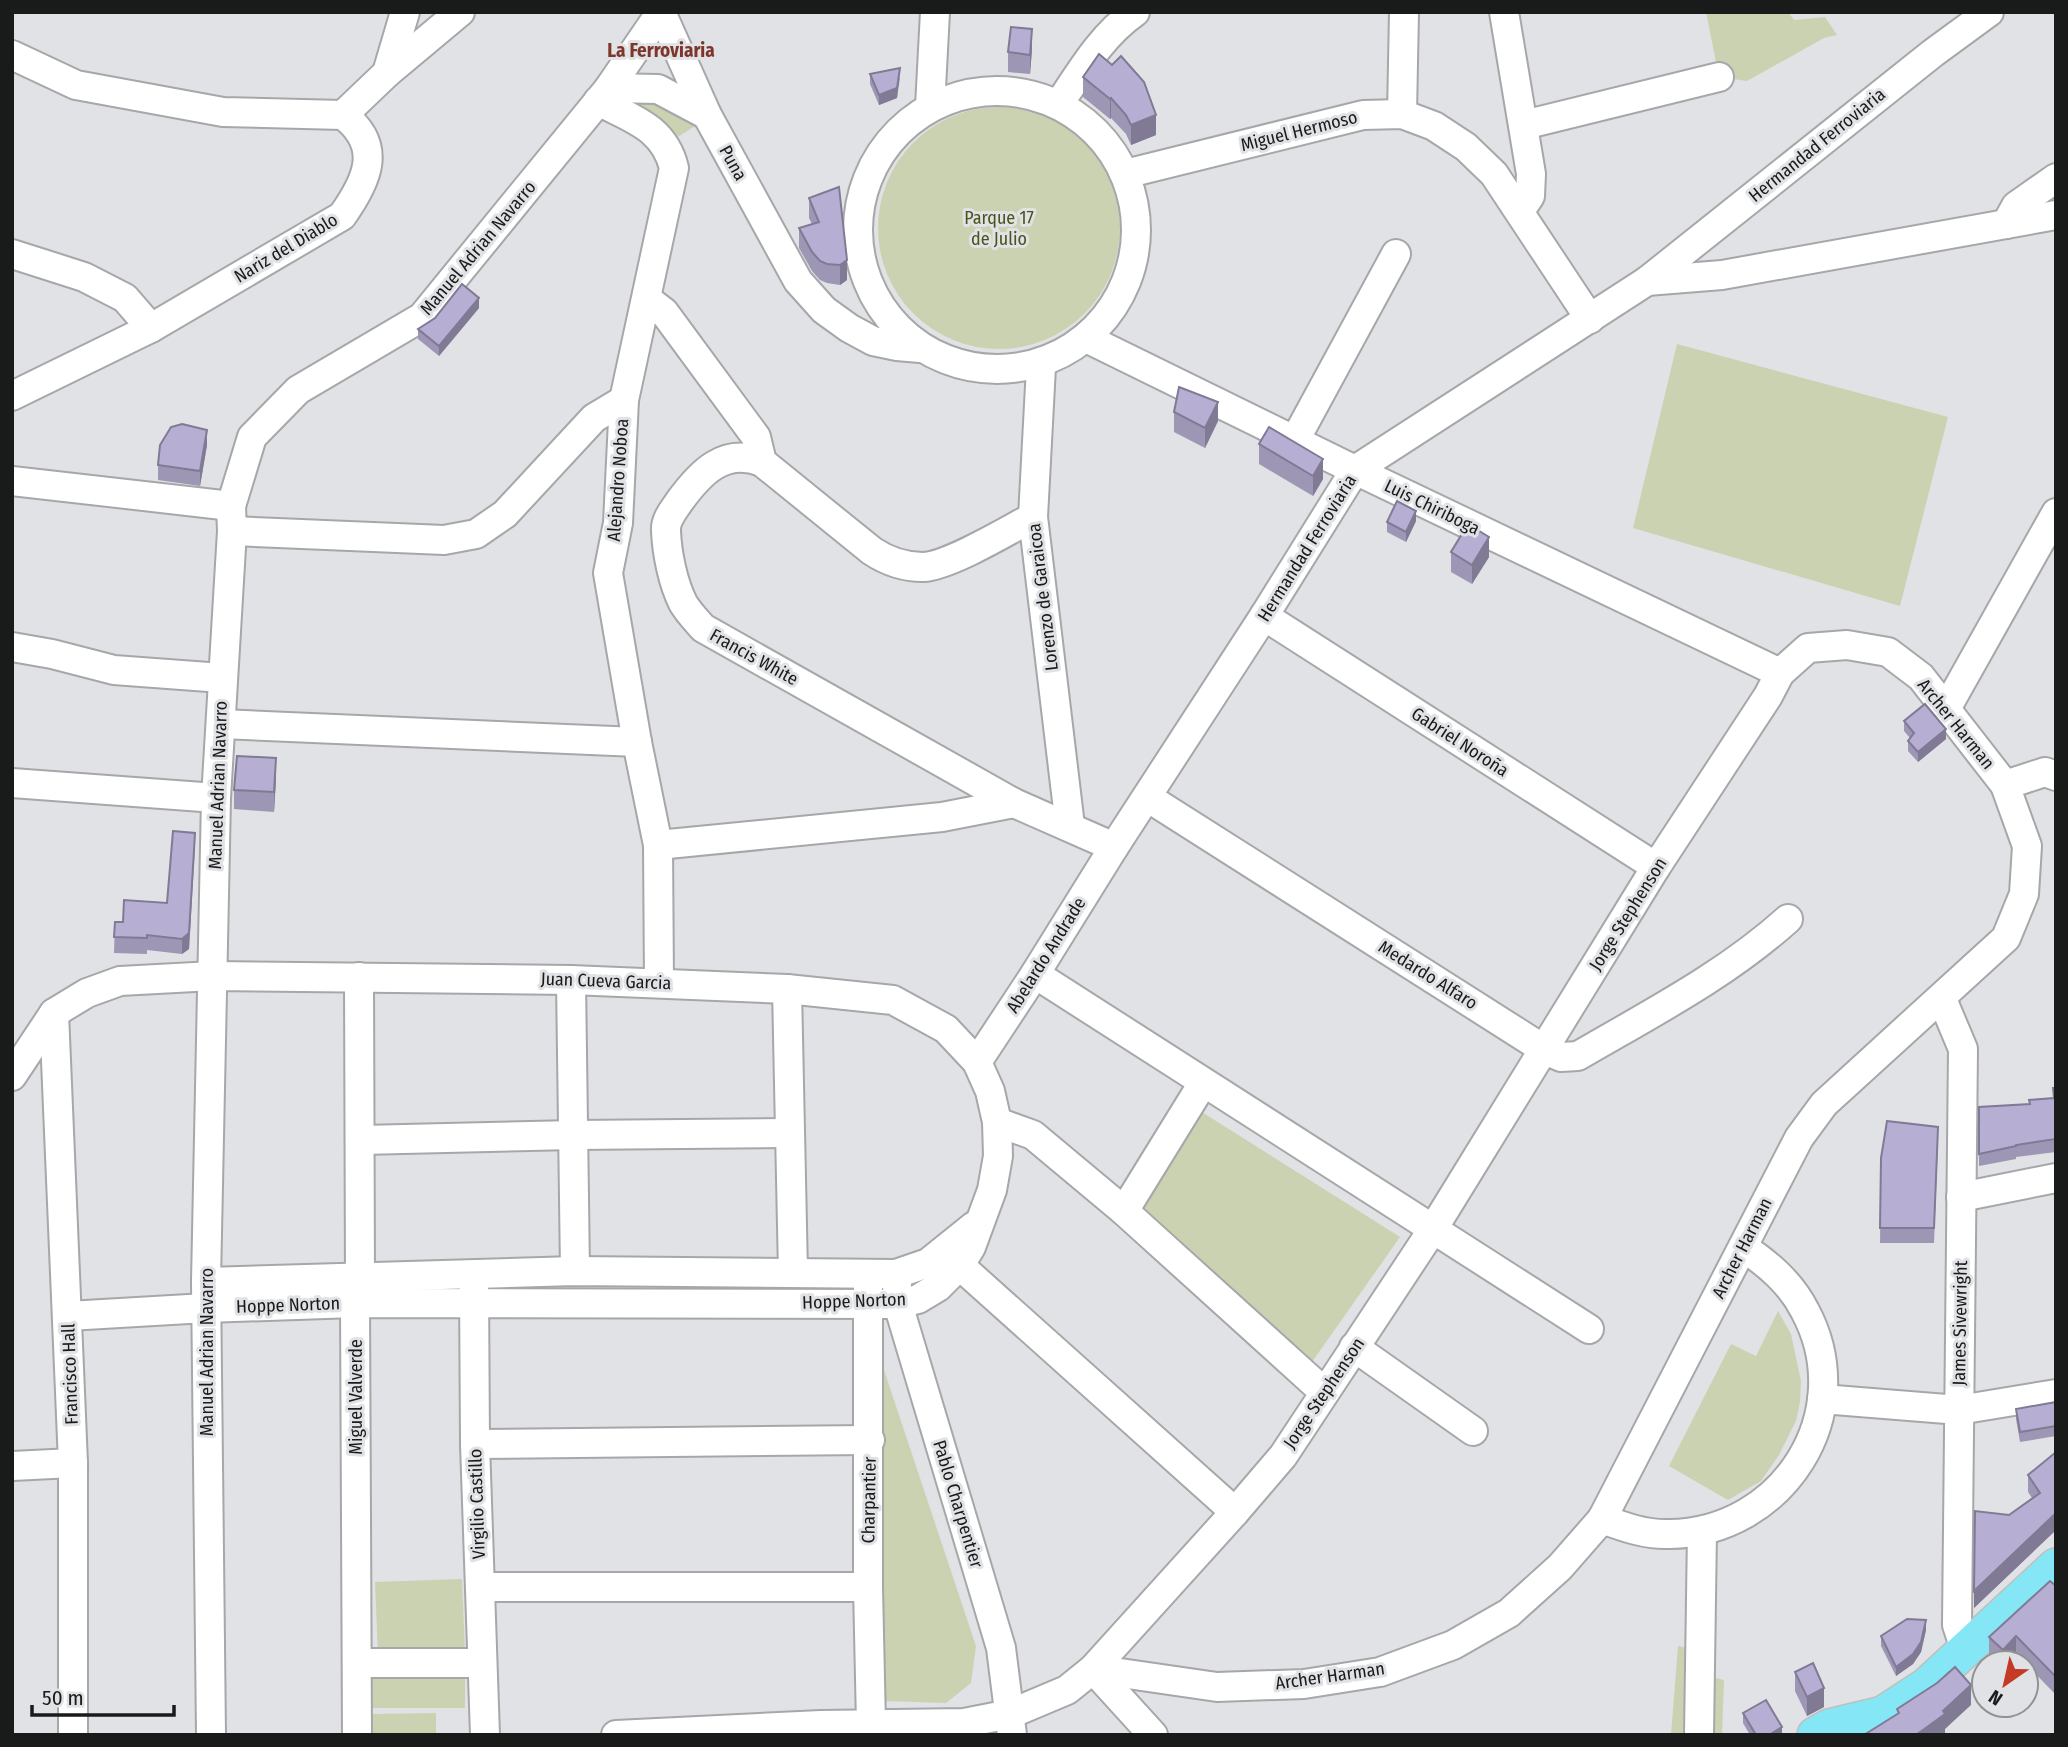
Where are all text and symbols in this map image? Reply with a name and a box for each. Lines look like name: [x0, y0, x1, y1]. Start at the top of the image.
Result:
district label: La Ferroviaria: [607, 39, 715, 62]
street label: Hermandad Ferroviaria: [1744, 83, 1890, 207]
street label: Miguel Hermoso: [1238, 106, 1360, 156]
street label: Puna: [714, 142, 752, 185]
street label: Manuel Adrian Navarro: [415, 176, 541, 320]
park label: Parque 17 de Julio: [964, 207, 1034, 250]
street label: Nariz del Diablo: [230, 208, 342, 288]
street label: Alejandro Noboa: [603, 418, 633, 542]
street label: Hermandad Ferroviaria: [1253, 470, 1361, 626]
street label: Luis Chiriboga: [1381, 474, 1483, 540]
street label: Lorenzo de Garaicoa: [1023, 522, 1063, 672]
street label: Francis White: [706, 624, 802, 690]
street label: Archer Harman: [1913, 674, 1999, 774]
street label: Manuel Adrian Navarro: [204, 700, 232, 870]
street label: Gabriel Noroña: [1407, 702, 1513, 782]
street label: Jorge Stephenson: [1584, 853, 1672, 975]
street label: Abelardo Andrade: [1002, 893, 1090, 1017]
street label: Medardo Alfaro: [1374, 936, 1482, 1014]
street label: Juan Cueva Garcia: [540, 968, 672, 994]
street label: Archer Harman: [1707, 1194, 1777, 1302]
street label: James Sivewright: [1948, 1260, 1972, 1386]
street label: Manuel Adrian Navarro: [196, 1268, 218, 1436]
street label: Hoppe Norton: [802, 1288, 906, 1314]
street label: Hoppe Norton: [236, 1292, 340, 1318]
street label: Francisco Hall: [57, 1323, 83, 1425]
street label: Jorge Stephenson: [1279, 1333, 1369, 1453]
street label: Miguel Valverde: [345, 1339, 367, 1455]
street label: Pablo Charpentier: [928, 1438, 988, 1571]
street label: Virgilio Castillo: [464, 1448, 490, 1560]
street label: Charpantier: [857, 1456, 881, 1544]
north arrow: [1970, 1649, 2040, 1719]
street label: Archer Harman: [1274, 1657, 1386, 1695]
scale bar: [32, 1674, 173, 1718]
text: 50 m: [42, 1685, 84, 1711]
text: N: [1985, 1685, 2007, 1710]

